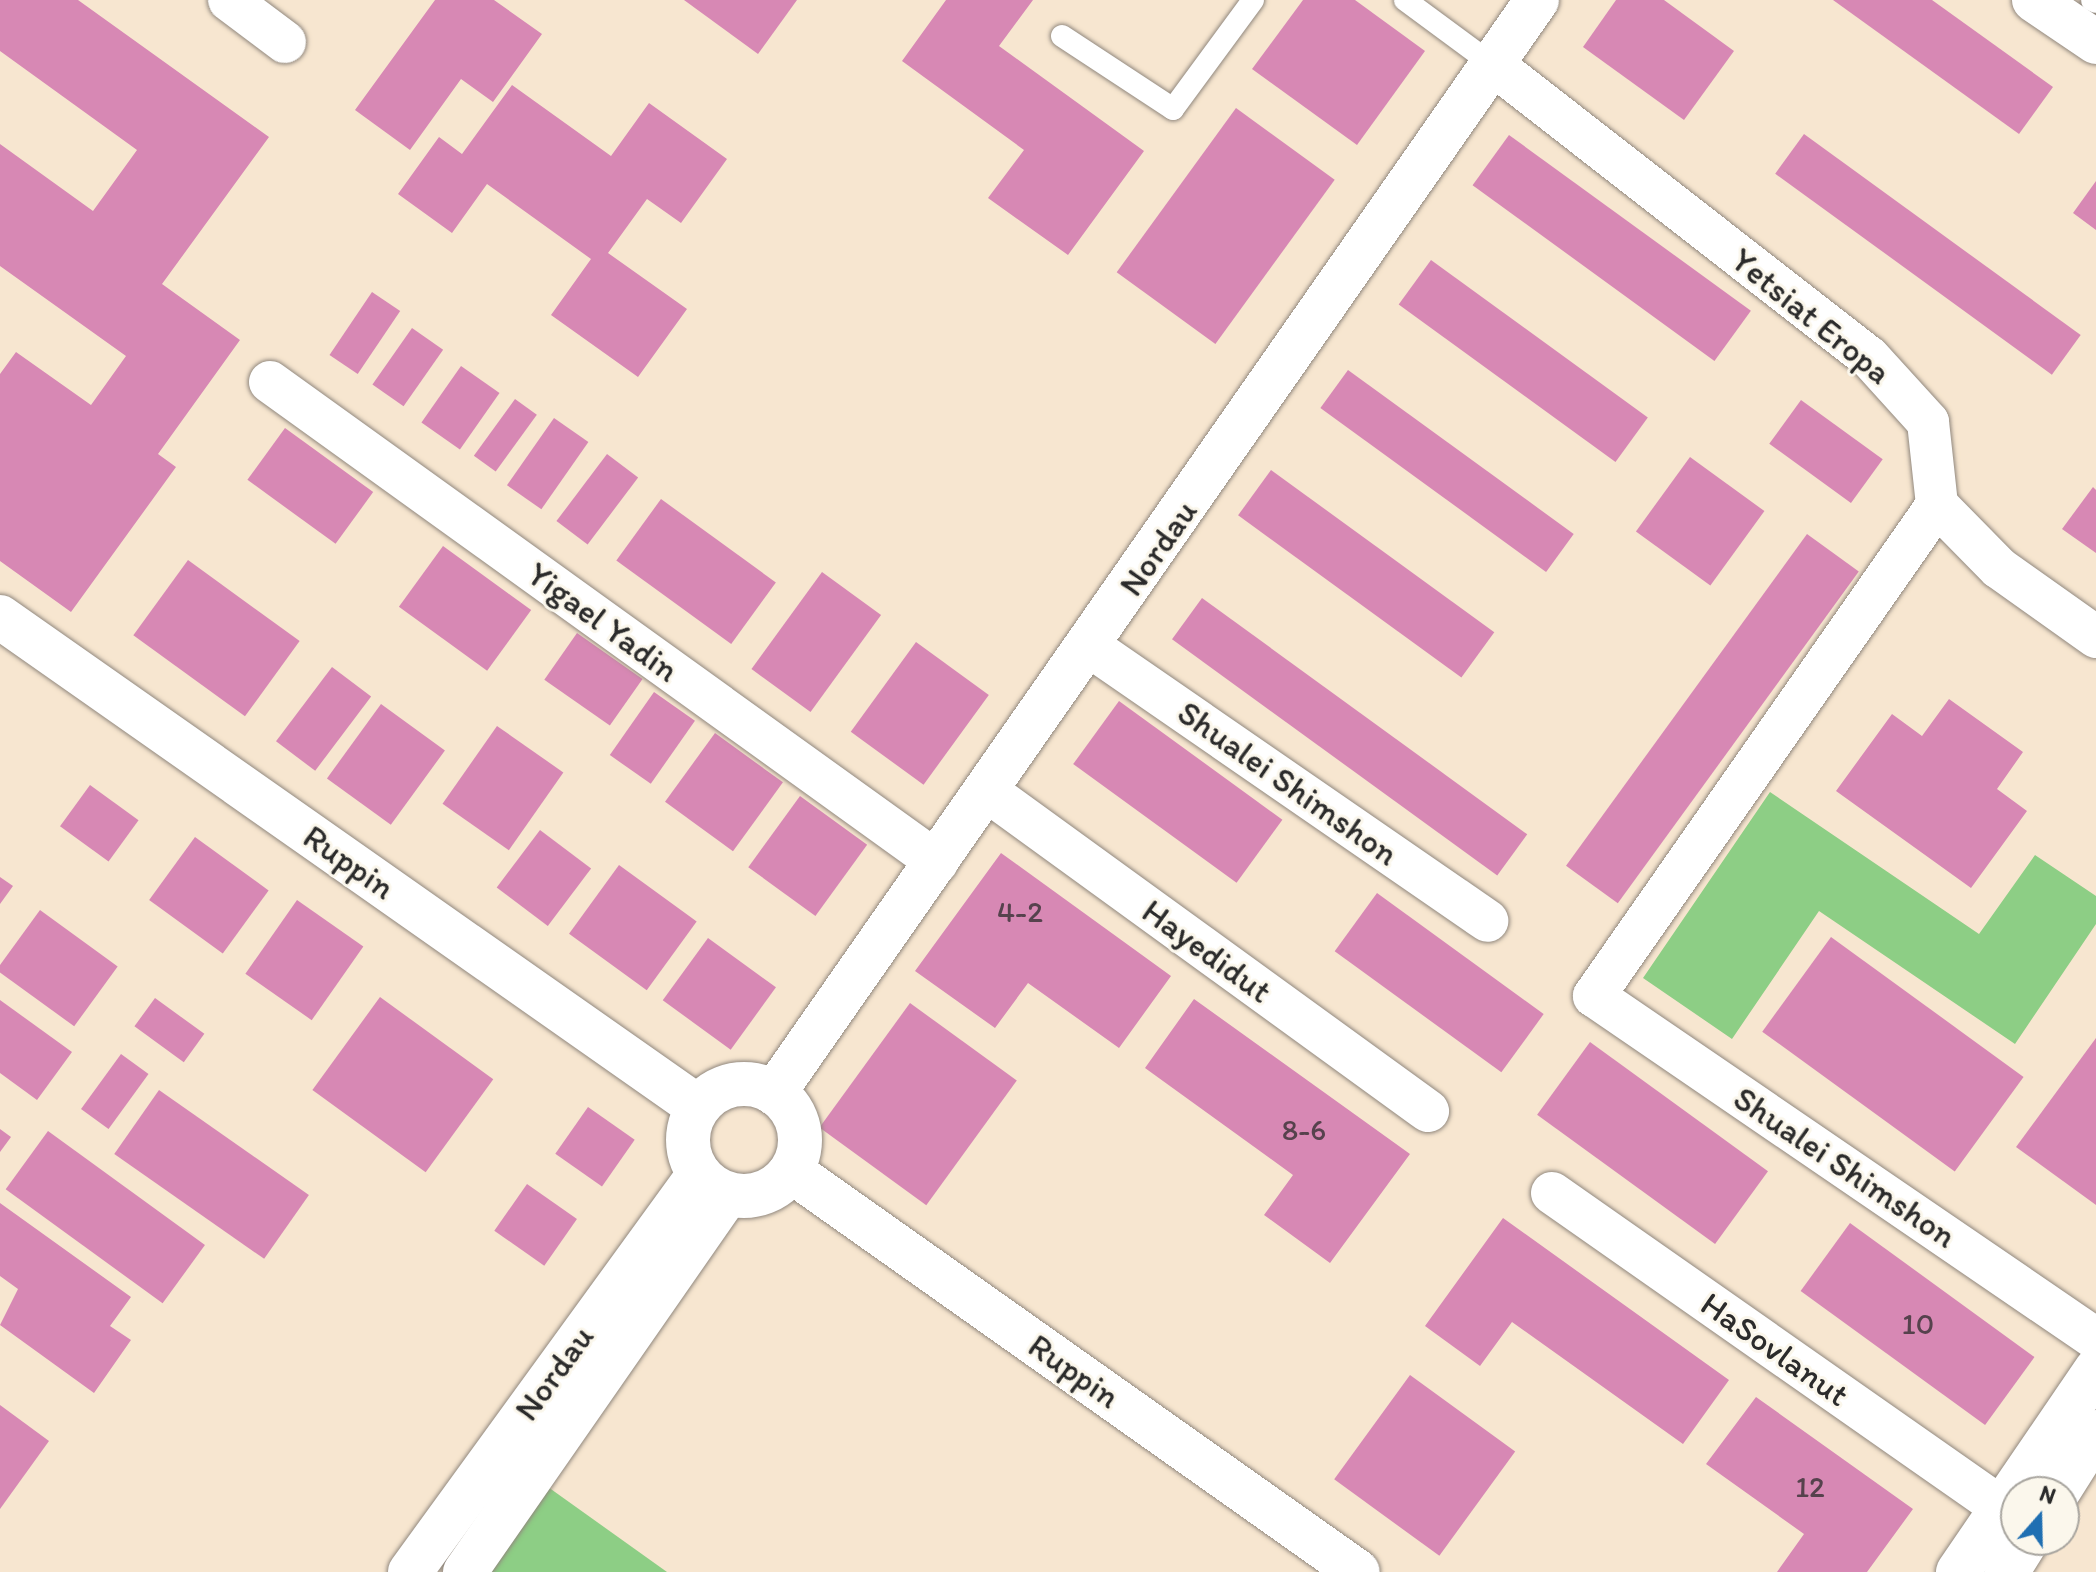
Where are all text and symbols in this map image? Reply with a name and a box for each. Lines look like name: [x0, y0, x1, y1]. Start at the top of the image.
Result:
street label: Yetsiat Eropa: [1723, 239, 1899, 393]
street label: Nordau: [1110, 492, 1206, 604]
street label: Yigael Yadin: [520, 554, 686, 690]
street label: Shualei Shimshon: [1171, 692, 1405, 874]
street label: Ruppin: [295, 816, 403, 908]
street label: Hayedidut: [1134, 890, 1280, 1012]
house number: 4-2: [997, 894, 1043, 930]
street label: Shualei Shimshon: [1727, 1078, 1963, 1256]
house number: 8-6: [1282, 1112, 1326, 1148]
street label: HaSovlanut: [1693, 1283, 1857, 1415]
house number: 10: [1902, 1306, 1934, 1342]
street label: Nordau: [506, 1317, 602, 1429]
street label: Ruppin: [1020, 1325, 1128, 1417]
house number: 12: [1795, 1469, 1825, 1505]
north arrow: [2000, 1476, 2080, 1556]
text: N: [2036, 1480, 2059, 1510]

